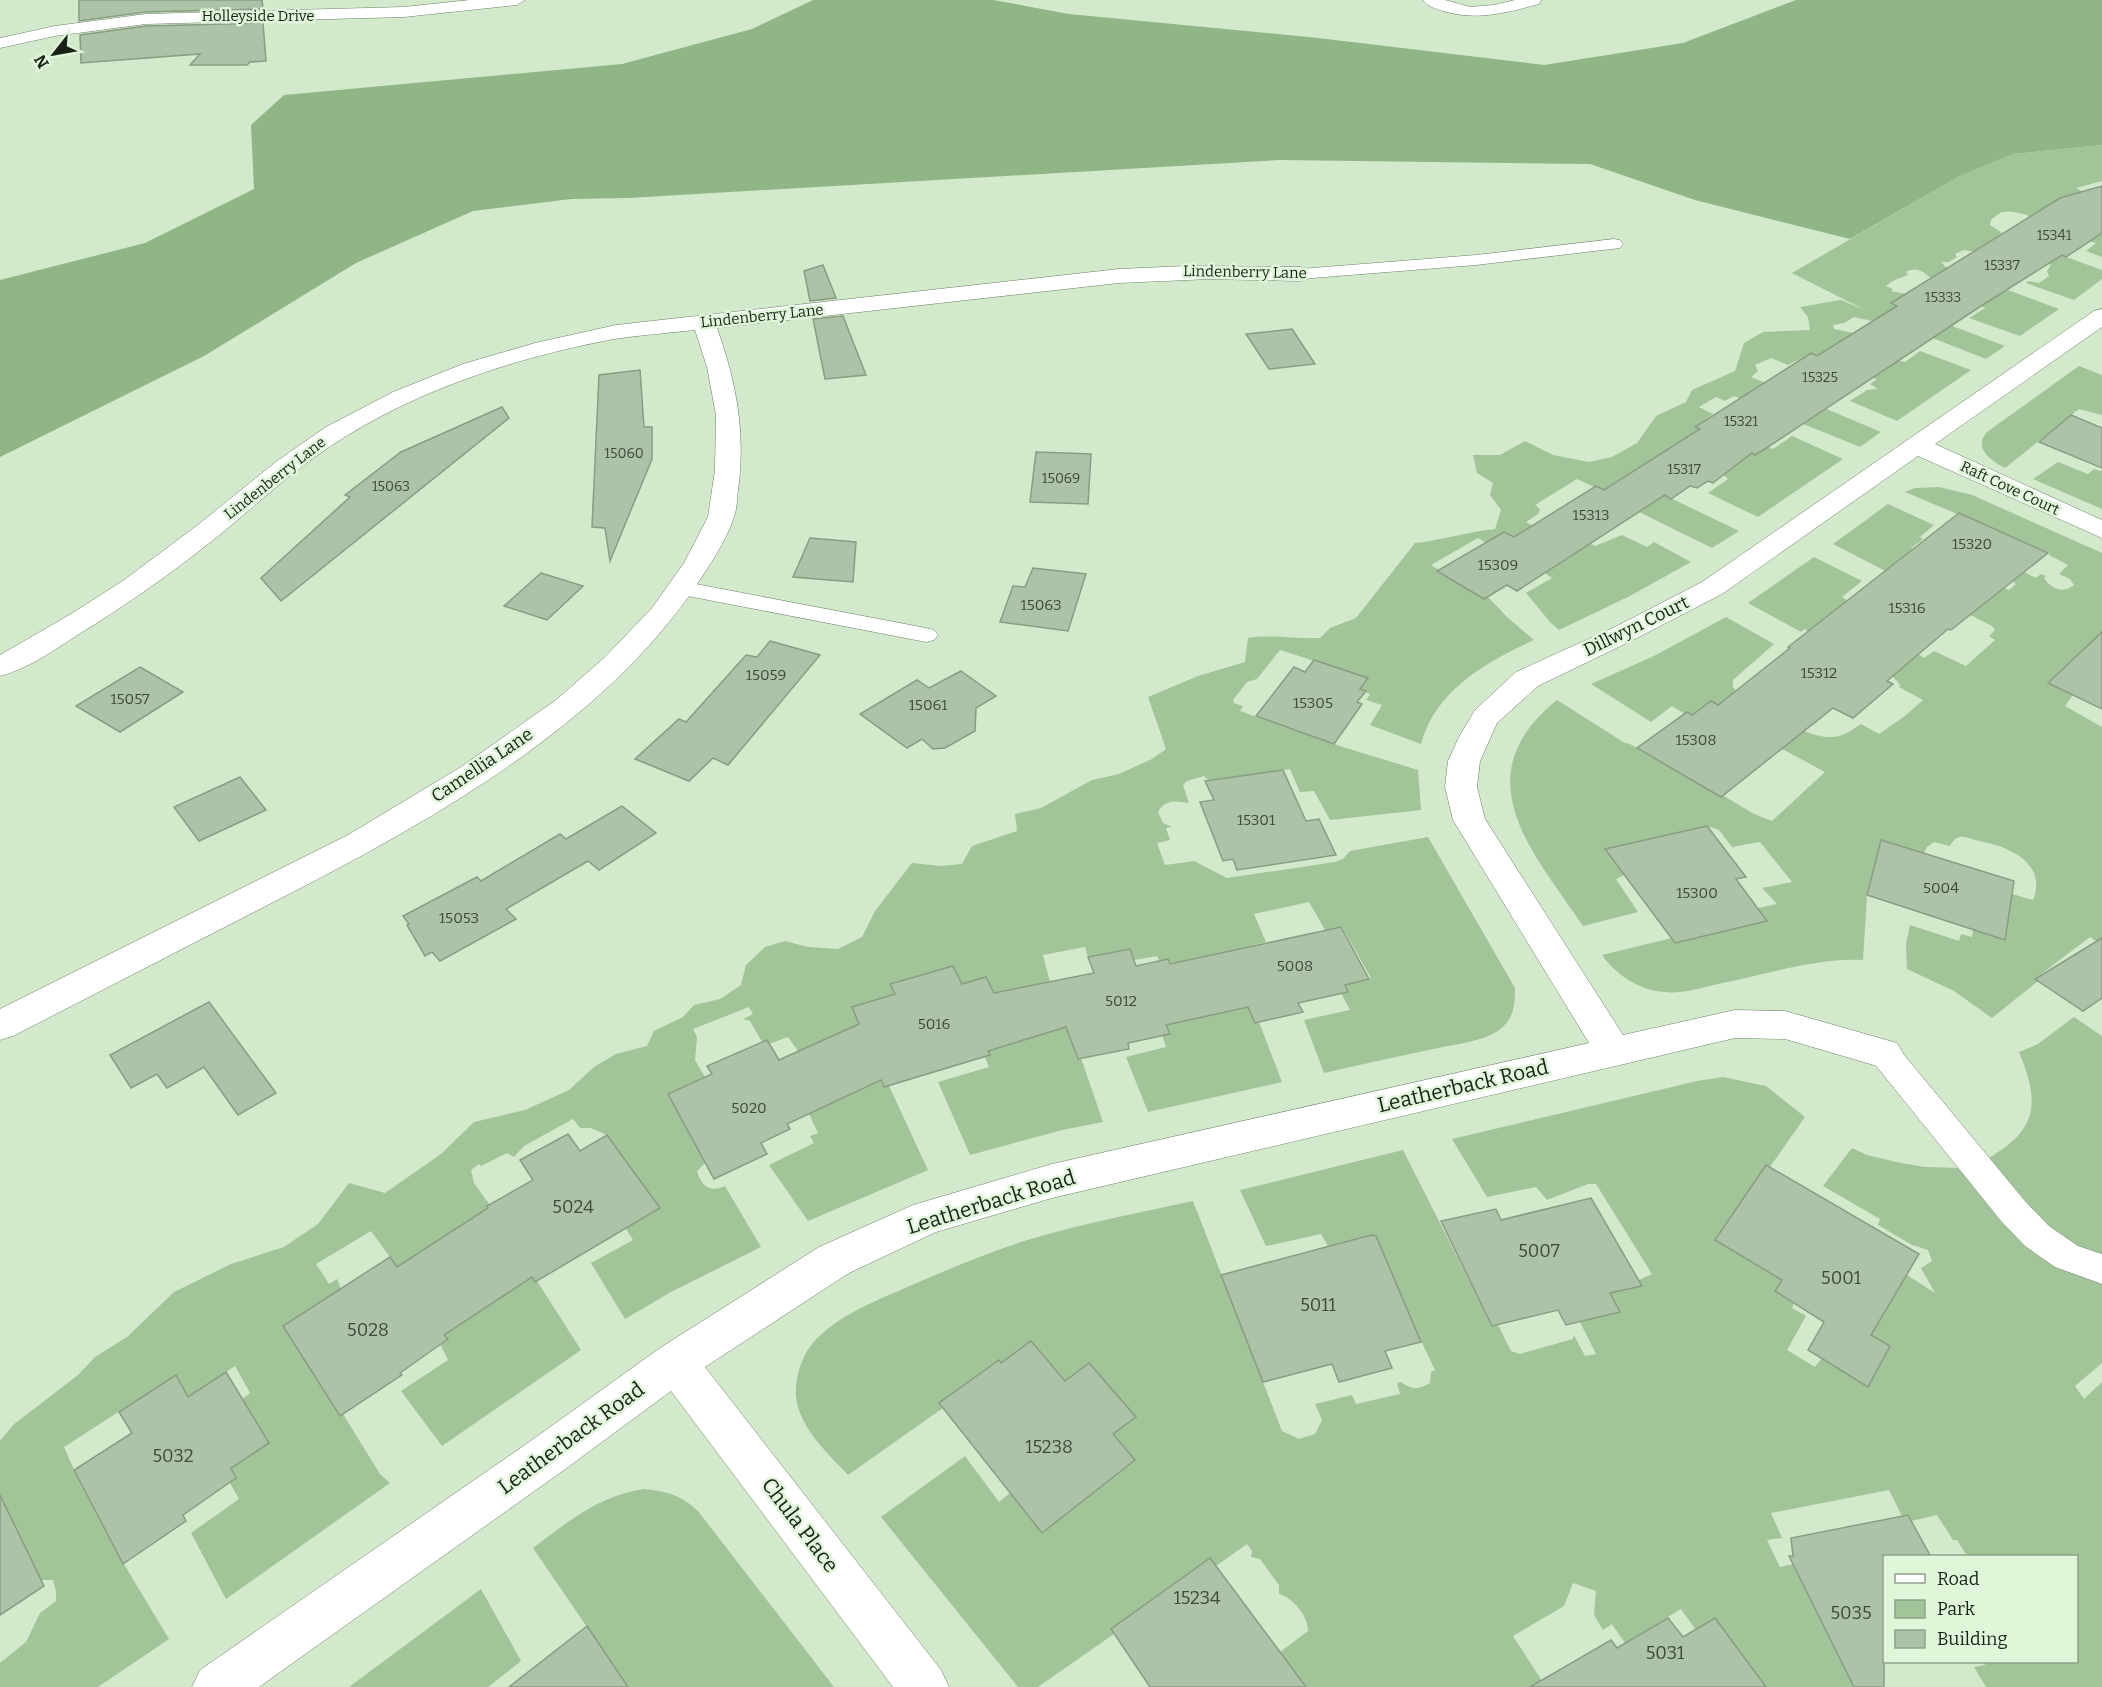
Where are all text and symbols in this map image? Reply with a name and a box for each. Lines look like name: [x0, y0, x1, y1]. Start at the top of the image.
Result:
street label: Holleyside Drive: [201, 7, 315, 25]
north arrow: [24, 24, 84, 84]
text: N: [30, 51, 53, 72]
house number: 15341: [2037, 227, 2072, 244]
house number: 15337: [1984, 257, 2020, 274]
street label: Lindenberry Lane: [1183, 262, 1307, 282]
house number: 15333: [1925, 289, 1961, 306]
street label: Lindenberry Lane: [700, 301, 824, 331]
house number: 15325: [1802, 369, 1838, 386]
house number: 15321: [1724, 413, 1758, 430]
street label: Lindenberry Lane: [221, 433, 329, 523]
house number: 15060: [604, 445, 644, 462]
street label: Raft Cove Court: [1958, 457, 2063, 519]
house number: 15317: [1667, 461, 1701, 478]
house number: 15069: [1042, 470, 1080, 487]
house number: 15063: [372, 478, 410, 495]
house number: 15313: [1573, 506, 1609, 524]
house number: 15320: [1952, 535, 1992, 553]
house number: 15309: [1478, 556, 1518, 574]
street label: Dillwyn Court: [1580, 591, 1693, 661]
house number: 15063: [1021, 596, 1061, 614]
house number: 15316: [1888, 599, 1926, 617]
house number: 15312: [1801, 664, 1837, 682]
house number: 15059: [746, 666, 786, 684]
house number: 15057: [111, 690, 150, 708]
house number: 15305: [1293, 694, 1333, 712]
house number: 15061: [909, 696, 947, 714]
street label: Camellia Lane: [427, 723, 537, 807]
house number: 15308: [1676, 731, 1716, 749]
house number: 15301: [1237, 811, 1275, 829]
house number: 5004: [1923, 879, 1959, 897]
house number: 15300: [1676, 884, 1718, 902]
house number: 15053: [439, 909, 479, 927]
house number: 5008: [1277, 957, 1313, 975]
house number: 5012: [1105, 992, 1137, 1010]
house number: 5016: [918, 1015, 950, 1033]
street label: Leatherback Road: [1375, 1054, 1551, 1118]
house number: 5020: [731, 1099, 767, 1117]
street label: Leatherback Road: [904, 1164, 1078, 1240]
house number: 5024: [552, 1196, 594, 1218]
house number: 5007: [1518, 1240, 1560, 1262]
house number: 5001: [1821, 1267, 1862, 1289]
house number: 5011: [1300, 1294, 1337, 1316]
house number: 5028: [347, 1319, 389, 1341]
street label: Leatherback Road: [493, 1376, 649, 1500]
house number: 15238: [1025, 1436, 1073, 1458]
house number: 5032: [152, 1445, 194, 1467]
street label: Chula Place: [756, 1473, 844, 1577]
legend: [1883, 1555, 2078, 1663]
text: Road: [1937, 1568, 1980, 1590]
house number: 15234: [1173, 1587, 1221, 1609]
text: Park: [1937, 1598, 1976, 1620]
house number: 5035: [1830, 1602, 1872, 1624]
text: Building: [1937, 1628, 2008, 1650]
house number: 5031: [1646, 1642, 1685, 1664]

